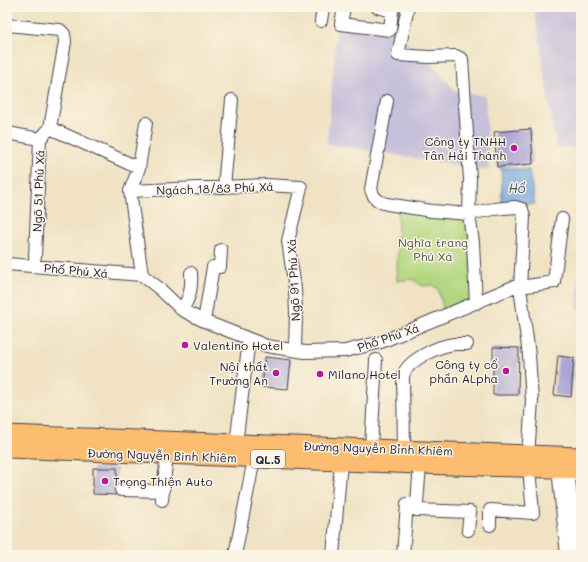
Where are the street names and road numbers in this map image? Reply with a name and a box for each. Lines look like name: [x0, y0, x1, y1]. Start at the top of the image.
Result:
street label: Ngõ 51 Phú Xá: [29, 150, 47, 232]
street label: Ngách 18/83 Phú Xá: [156, 178, 274, 198]
street label: Ngõ 91 Phú Xá: [283, 238, 303, 322]
street label: Phố Phú Xá: [43, 259, 109, 281]
street label: Phố Phú Xá: [355, 319, 421, 355]
street label: Đường Nguyễn Bỉnh Khiêm: [303, 437, 453, 459]
street label: Đường Nguyễn Bình Khiêm: [87, 444, 237, 466]
road number: QL.5: [251, 450, 285, 468]

